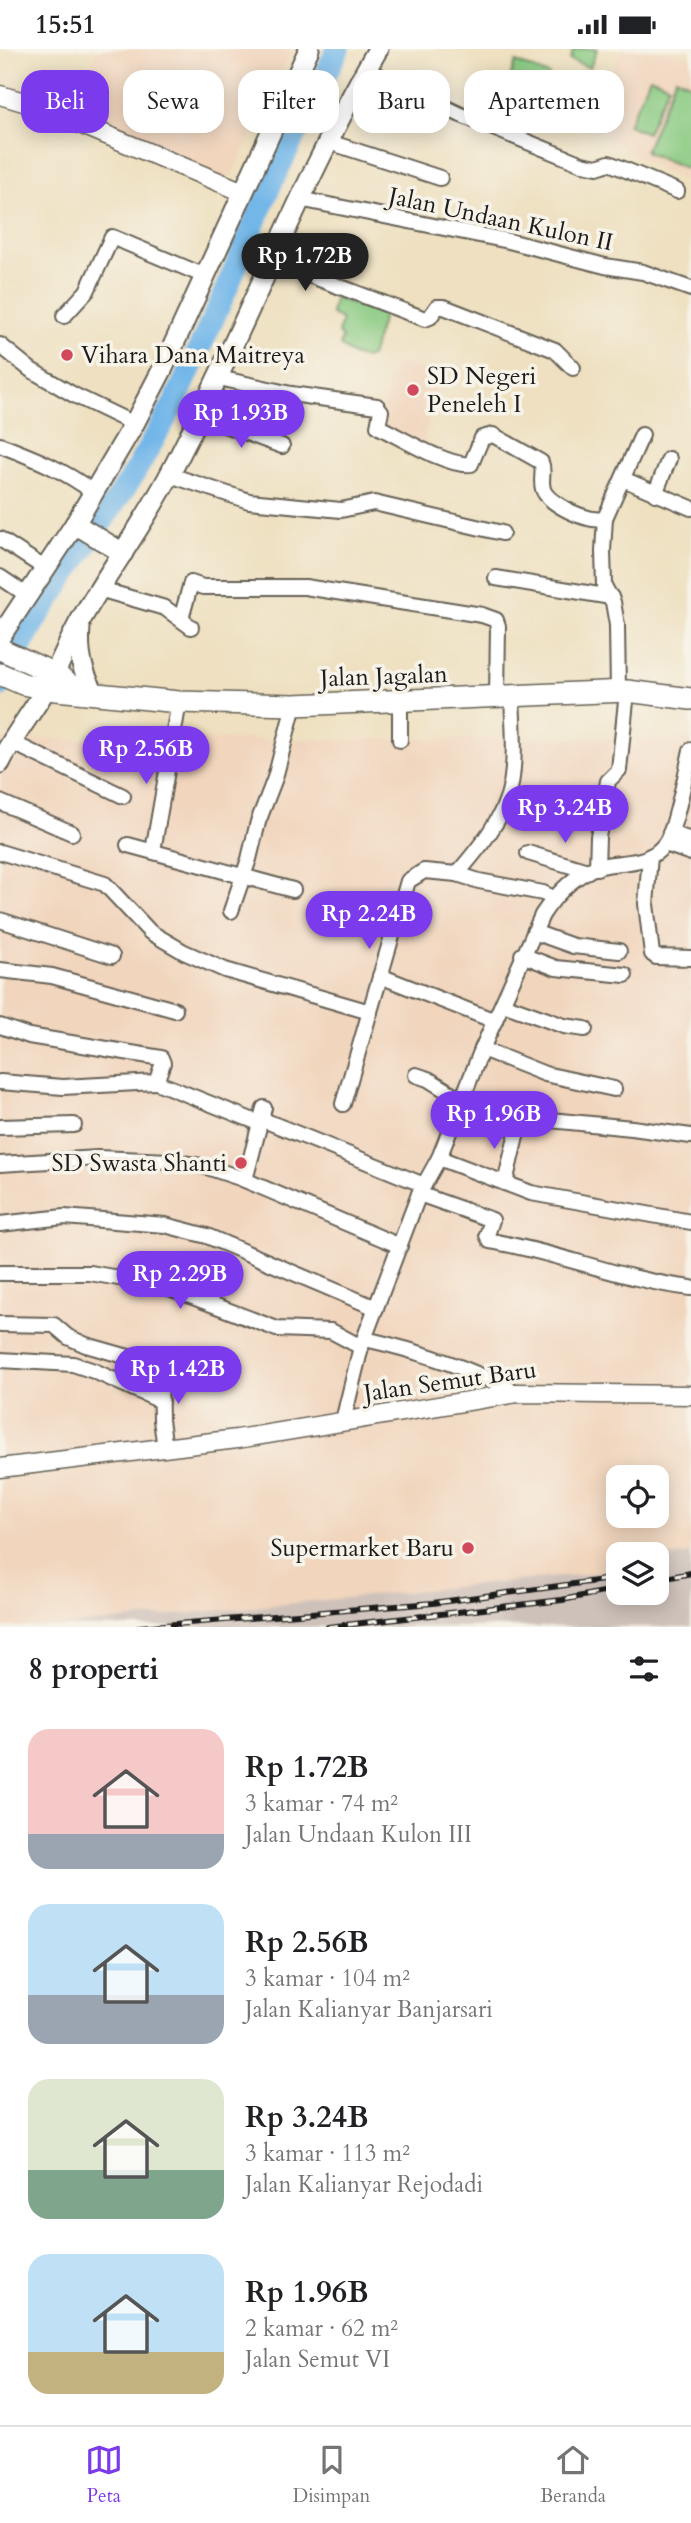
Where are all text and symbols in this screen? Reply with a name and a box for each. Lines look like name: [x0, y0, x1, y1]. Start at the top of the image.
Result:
text: 15:51: [35, 7, 96, 42]
chip: Beli: [21, 70, 109, 133]
chip: Sewa: [123, 70, 224, 133]
chip: Filter: [238, 70, 339, 133]
chip: Baru: [353, 70, 450, 133]
chip: Apartemen: [464, 70, 624, 133]
street label: Jalan Undaan Kulon II: [383, 179, 616, 259]
pin: Rp 1.72B: [233, 233, 377, 293]
text: Rp 1.72B: [258, 240, 352, 271]
place label: Vihara Dana Maitreya: [81, 339, 305, 372]
marker: Vihara Dana Maitreya: [59, 347, 75, 363]
place label: SD Negeri Peneleh I: [427, 360, 536, 421]
marker: SD Negeri Peneleh I: [405, 382, 421, 398]
pin: Rp 1.93B: [169, 391, 313, 450]
text: Rp 1.93B: [194, 397, 288, 428]
street label: Jalan Jagalan: [317, 658, 449, 695]
pin: Rp 2.56B: [74, 727, 218, 786]
text: Rp 2.56B: [99, 733, 193, 764]
pin: Rp 3.24B: [493, 785, 637, 845]
text: Rp 3.24B: [518, 792, 612, 823]
pin: Rp 2.24B: [297, 891, 441, 951]
text: Rp 2.24B: [322, 898, 416, 929]
pin: Rp 1.96B: [422, 1091, 566, 1151]
text: Rp 1.96B: [447, 1098, 541, 1129]
place label: SD Swasta Shanti: [51, 1147, 227, 1180]
marker: SD Swasta Shanti: [233, 1155, 249, 1171]
pin: Rp 2.29B: [108, 1251, 252, 1311]
text: Rp 2.29B: [133, 1258, 227, 1289]
pin: Rp 1.42B: [106, 1347, 250, 1406]
text: Rp 1.42B: [131, 1353, 225, 1384]
street label: Jalan Semut Baru: [359, 1353, 539, 1410]
map controls: [606, 1465, 669, 1605]
button: locate: [606, 1465, 669, 1528]
place label: Supermarket Baru: [271, 1532, 454, 1565]
marker: Supermarket Baru: [460, 1540, 476, 1556]
button: layers: [606, 1542, 669, 1605]
text: 8 properti: [28, 1649, 159, 1690]
icon: filters: [625, 1650, 663, 1688]
text: Rp 1.72B: [245, 1747, 369, 1788]
icon: home: [84, 1757, 168, 1841]
text: 3 kamar · 74 m²: [245, 1788, 398, 1819]
text: Jalan Undaan Kulon III: [245, 1819, 472, 1850]
text: Rp 2.56B: [245, 1922, 369, 1963]
icon: home: [84, 1932, 168, 2016]
text: 3 kamar · 104 m²: [245, 1963, 410, 1994]
text: Jalan Kalianyar Banjarsari: [245, 1994, 493, 2025]
text: Rp 3.24B: [245, 2097, 369, 2138]
icon: home: [84, 2107, 168, 2191]
text: 3 kamar · 113 m²: [245, 2138, 410, 2169]
text: Jalan Kalianyar Rejodadi: [245, 2169, 483, 2200]
text: Rp 1.96B: [245, 2272, 369, 2313]
icon: home: [84, 2282, 168, 2366]
text: 2 kamar · 62 m²: [245, 2313, 398, 2344]
text: Jalan Semut VI: [245, 2344, 390, 2375]
tab: Peta: [85, 2441, 123, 2509]
tab: Disimpan: [293, 2441, 370, 2509]
tab: Beranda: [540, 2441, 606, 2509]

